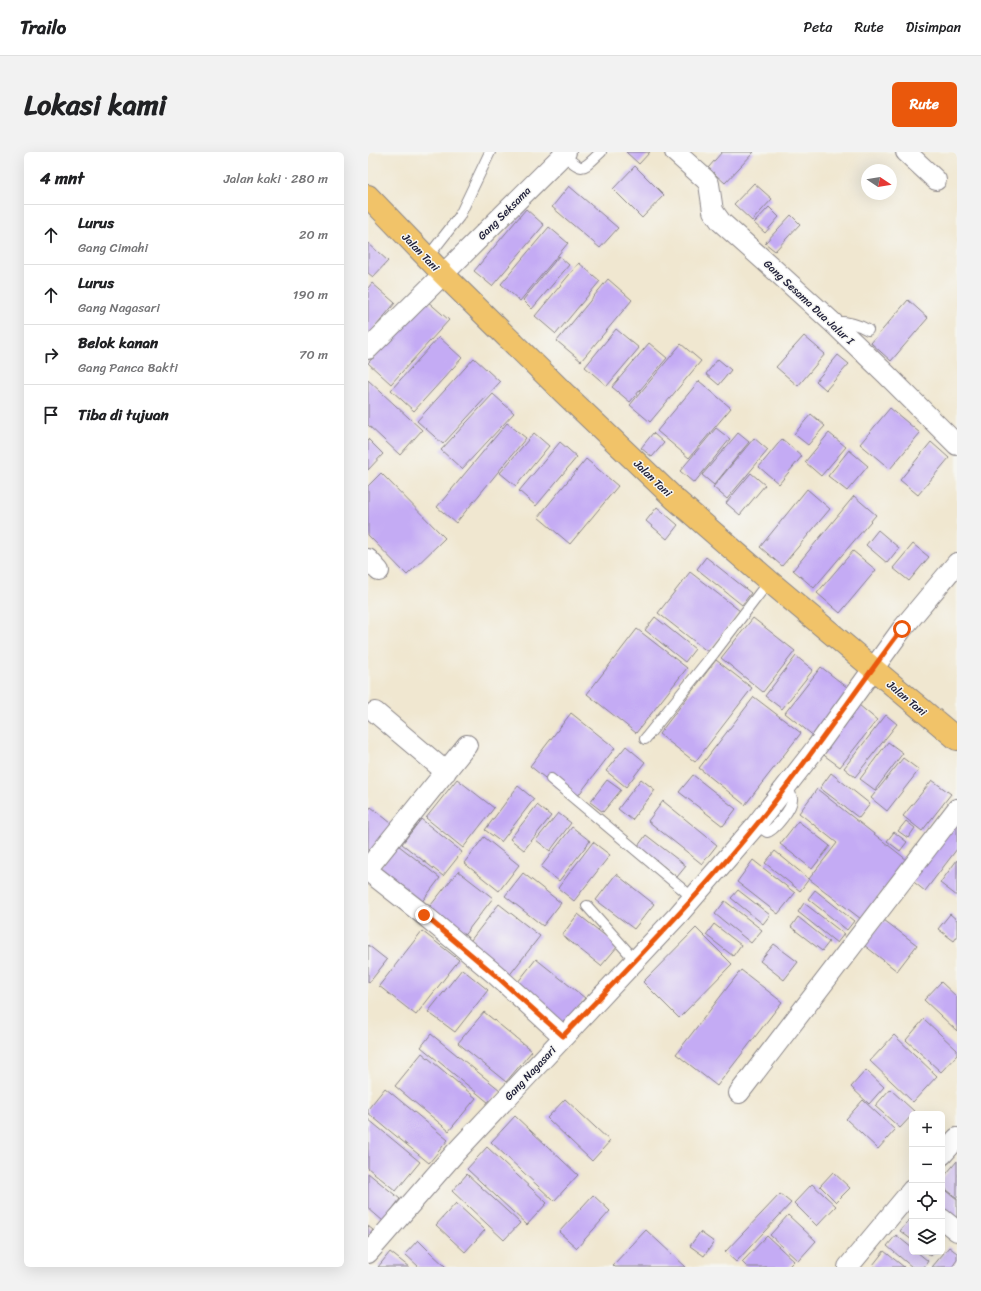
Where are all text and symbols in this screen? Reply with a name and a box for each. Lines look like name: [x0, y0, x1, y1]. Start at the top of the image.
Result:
text: Trailo: [20, 11, 66, 44]
text: Peta: [804, 15, 832, 40]
text: Rute: [854, 15, 884, 40]
text: Disimpan: [906, 15, 961, 40]
text: Lokasi kami: [24, 80, 166, 129]
button: Rute: [892, 82, 957, 127]
text: 4 mnt: [40, 163, 84, 193]
north arrow: [861, 164, 897, 200]
text: Jalan kaki · 280 m: [224, 167, 328, 190]
street label: Gang Seksama: [473, 182, 536, 245]
text: Lurus: [78, 210, 114, 236]
text: 20 m: [299, 223, 328, 246]
icon: ahead: [40, 224, 62, 246]
street label: Jalan Tani: [397, 228, 445, 277]
text: Gang Cimahi: [78, 236, 148, 259]
street label: Gang Sesama Dua Jalur I: [759, 255, 859, 350]
text: Lurus: [78, 270, 114, 296]
text: 190 m: [293, 283, 328, 306]
icon: ahead: [40, 284, 62, 306]
text: Gang Nagasari: [78, 296, 160, 319]
text: Belok kanan: [78, 330, 158, 356]
text: 70 m: [299, 343, 328, 366]
icon: right: [40, 344, 62, 366]
text: Gang Panca Bakti: [78, 356, 178, 379]
text: Tiba di tujuan: [78, 402, 169, 428]
icon: arrive: [40, 404, 62, 426]
street label: Jalan Tani: [628, 454, 677, 502]
route start: [893, 620, 911, 638]
street label: Jalan Tani: [882, 675, 932, 722]
route end: [415, 906, 433, 924]
street label: Gang Nagasari: [500, 1041, 562, 1105]
map controls: [909, 1111, 945, 1255]
button: +: [909, 1111, 945, 1147]
button: −: [909, 1147, 945, 1183]
button: locate: [909, 1183, 945, 1219]
button: layers: [909, 1219, 945, 1255]

